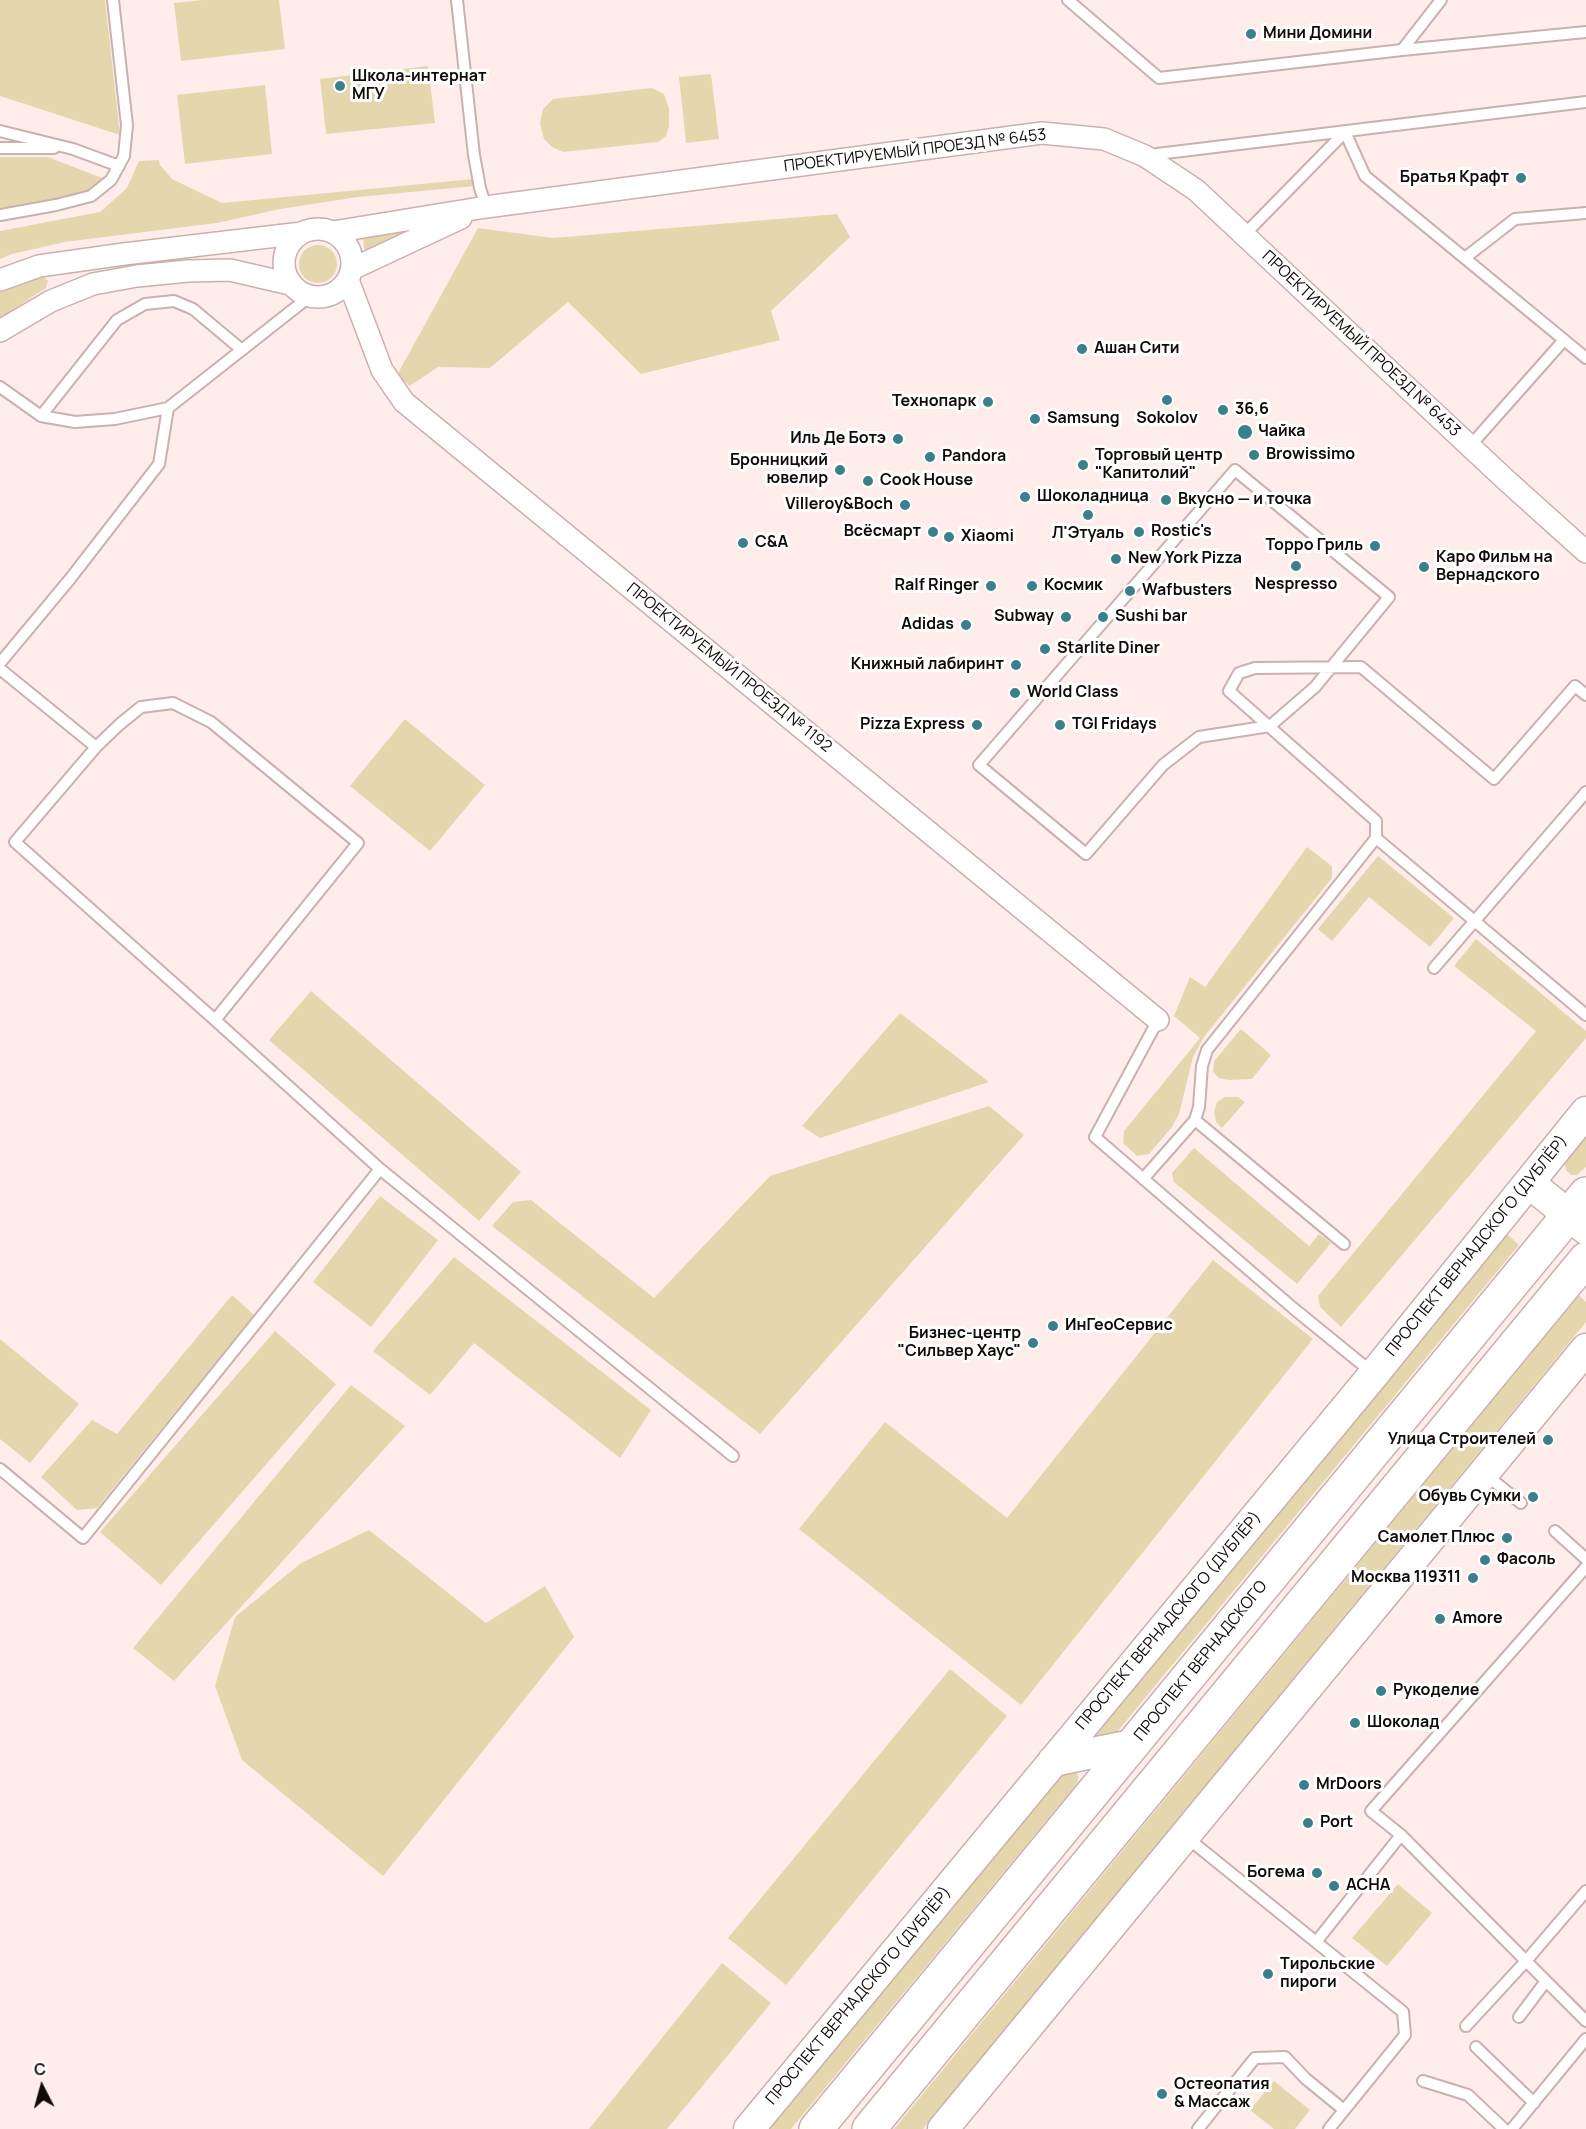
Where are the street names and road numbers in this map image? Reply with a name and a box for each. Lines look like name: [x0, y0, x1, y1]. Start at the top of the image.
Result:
street label: ПРОЕКТИРУЕМЫЙ ПРОЕЗД № 6453: [783, 125, 1047, 177]
street label: ПРОЕКТИРУЕМЫЙ ПРОЕЗД № 6453: [1258, 247, 1464, 441]
street label: ПРОЕКТИРУЕМЫЙ ПРОЕЗД № 1192: [623, 579, 835, 757]
street label: ПРОСПЕКТ ВЕРНАДСКОГО (ДУБЛЁР): [1382, 1132, 1572, 1360]
street label: ПРОСПЕКТ ВЕРНАДСКОГО (ДУБЛЁР): [1072, 1508, 1266, 1734]
street label: ПРОСПЕКТ ВЕРНАДСКОГО: [1131, 1577, 1271, 1745]
street label: ПРОСПЕКТ ВЕРНАДСКОГО (ДУБЛЁР): [762, 1883, 956, 2109]

